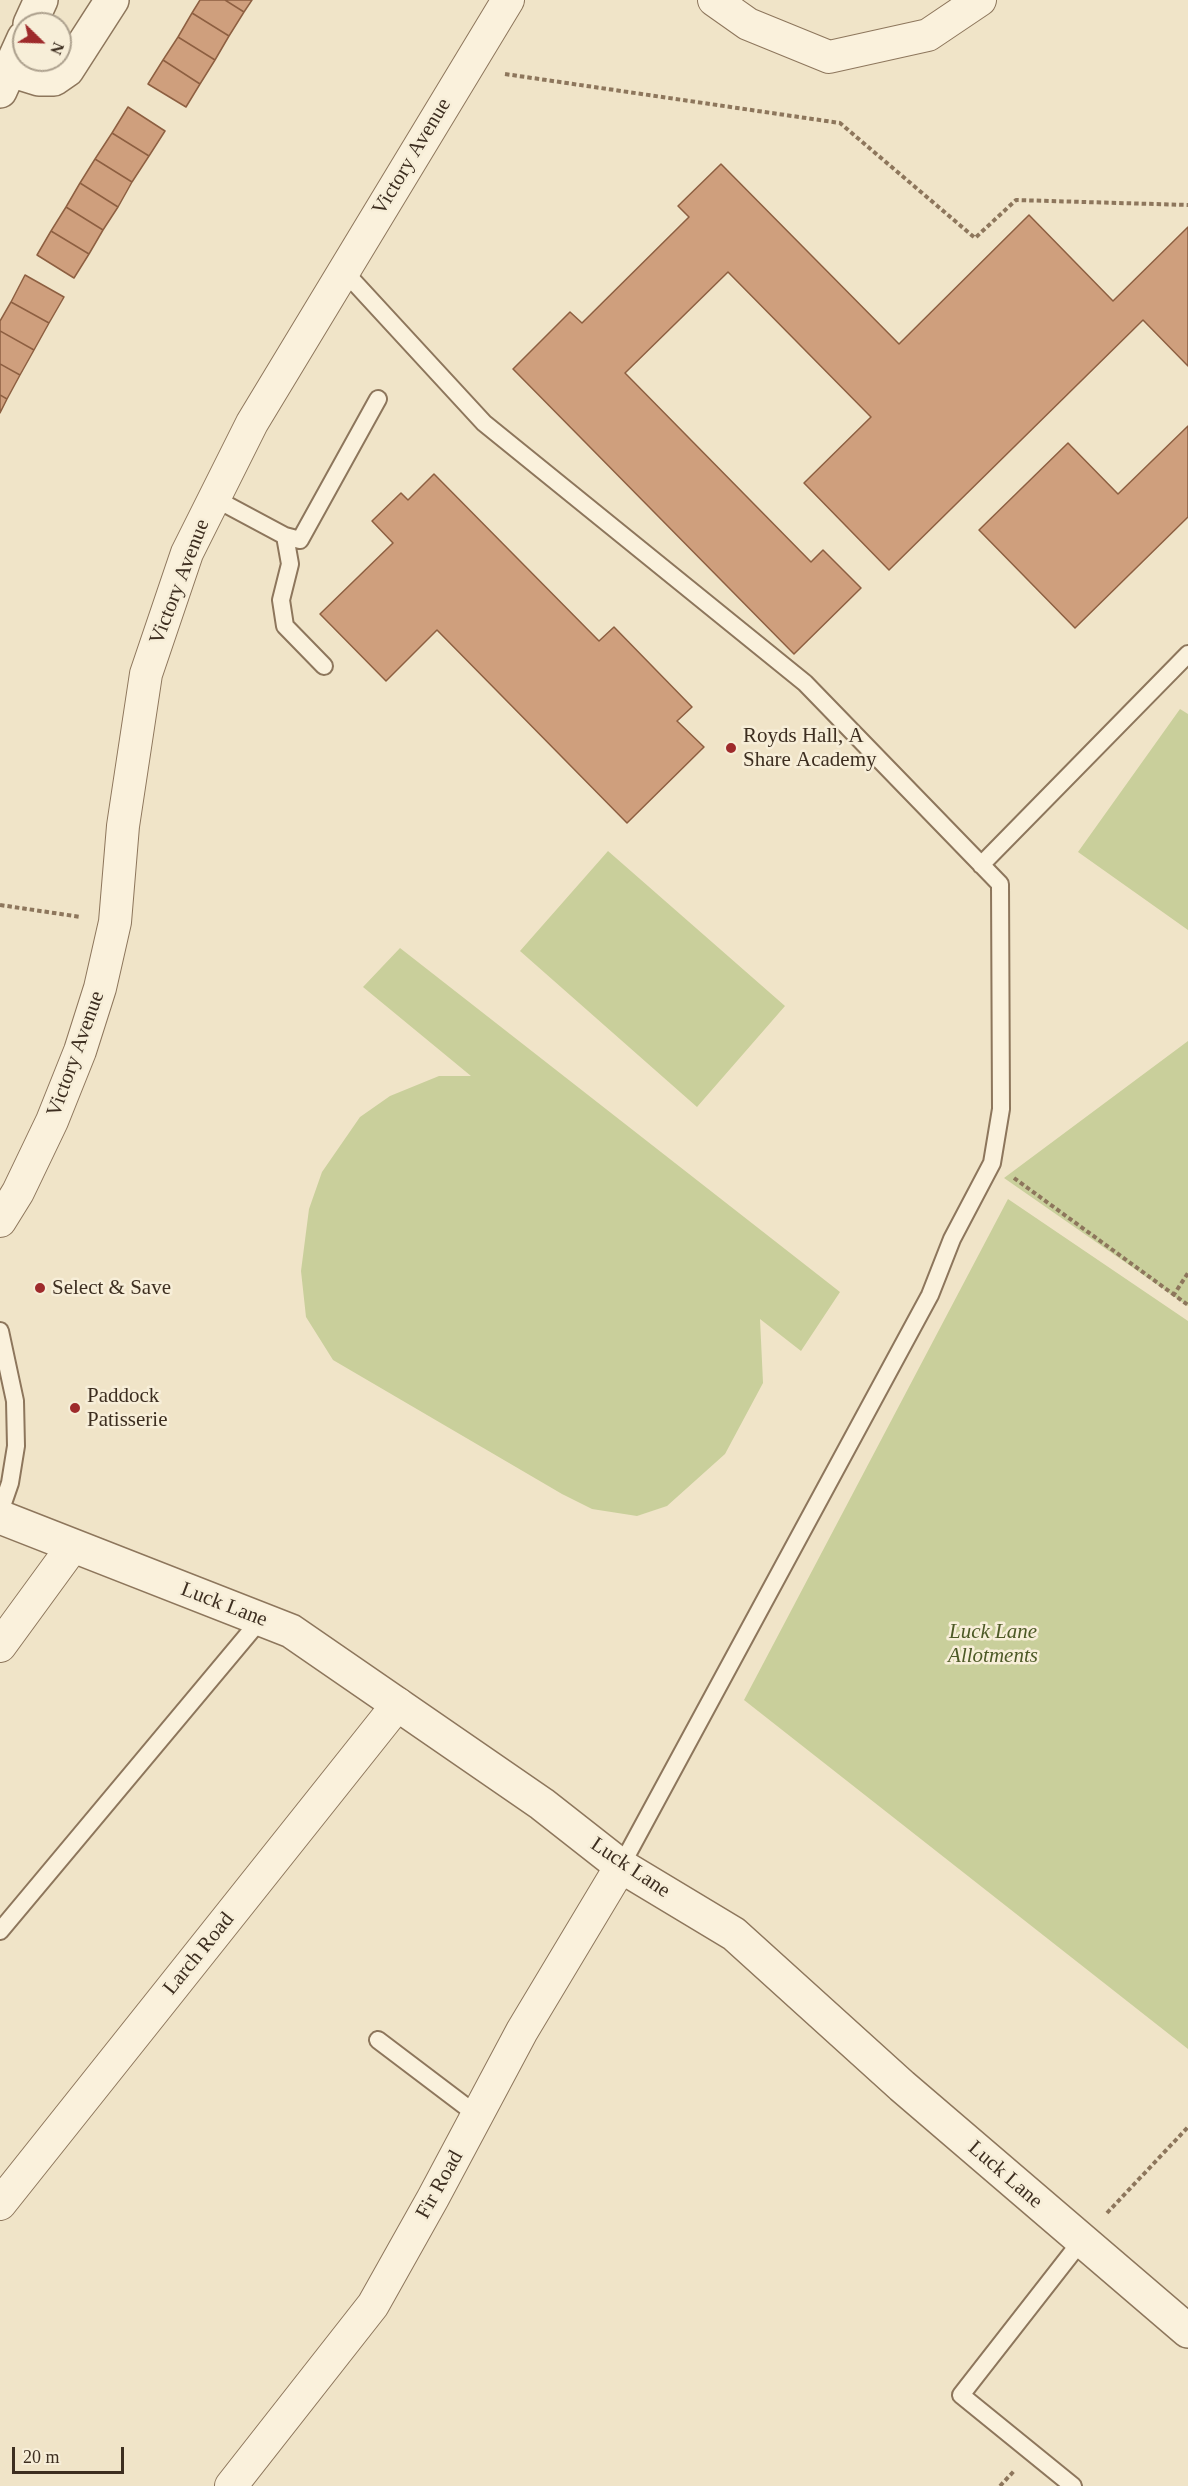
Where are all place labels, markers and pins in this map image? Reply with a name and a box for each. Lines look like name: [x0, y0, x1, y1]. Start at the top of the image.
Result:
place label: Royds Hall, A Share Academy: [743, 723, 877, 773]
marker: Royds Hall, A Share Academy: [724, 741, 738, 755]
place label: Select & Save: [52, 1275, 171, 1301]
marker: Select & Save: [33, 1281, 47, 1295]
place label: Paddock Patisserie: [87, 1383, 167, 1433]
marker: Paddock Patisserie: [68, 1401, 82, 1415]

